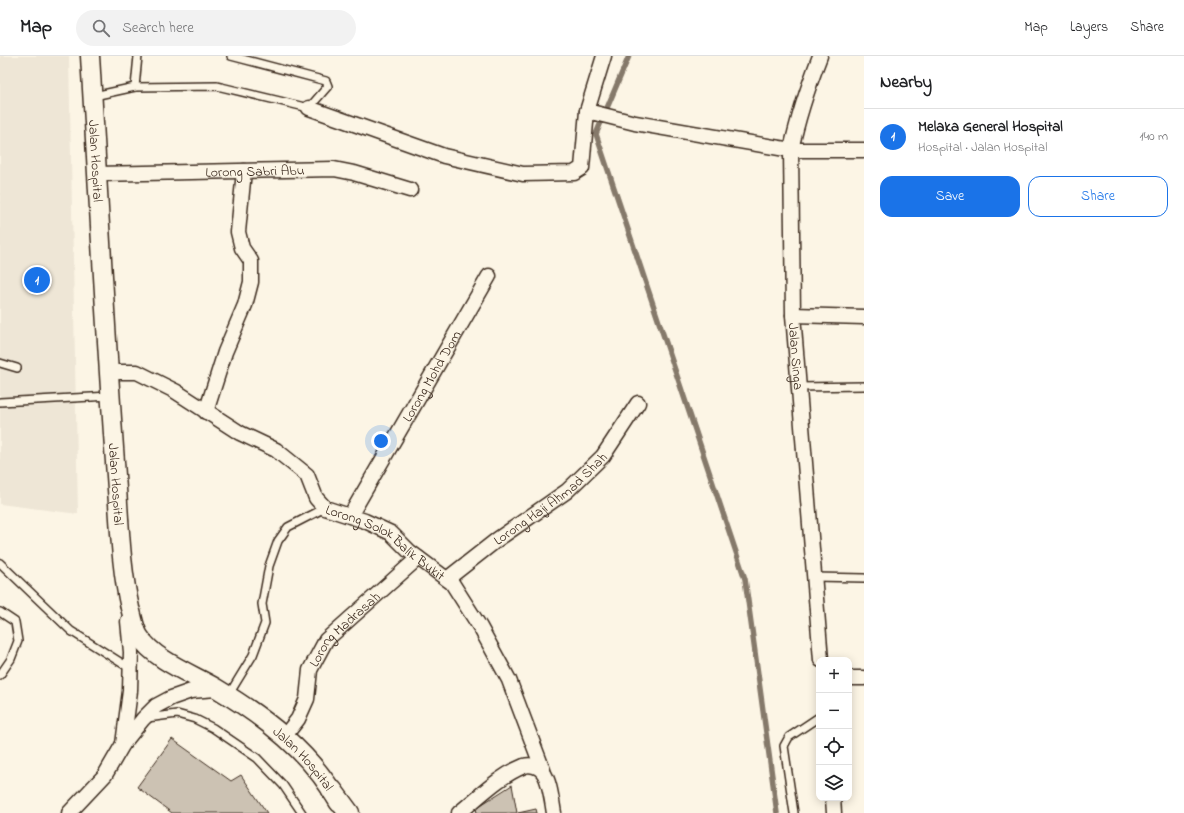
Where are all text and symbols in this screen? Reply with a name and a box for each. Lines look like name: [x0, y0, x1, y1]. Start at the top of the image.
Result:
search box: [76, 10, 356, 46]
text: Map: [20, 14, 52, 41]
icon: search: [90, 17, 112, 39]
text: Search here: [122, 17, 194, 39]
text: Map: [1024, 17, 1048, 38]
text: Layers: [1070, 17, 1108, 38]
text: Share: [1130, 17, 1164, 38]
text: Nearby: [880, 70, 932, 95]
text: Melaka General Hospital: [918, 116, 1063, 138]
street label: Jalan Hospital: [82, 119, 108, 203]
text: 1: [891, 127, 895, 146]
text: 140 m: [1140, 127, 1168, 146]
text: Hospital · Jalan Hospital: [918, 138, 1047, 157]
street label: Lorong Sabri Abu: [205, 161, 305, 184]
button: Save: [880, 176, 1020, 217]
button: Share: [1028, 176, 1168, 217]
pin: 1: [24, 265, 50, 295]
street label: Jalan Singa: [782, 322, 808, 391]
street label: Lorong Mohd Dom: [398, 327, 467, 426]
your location: [371, 431, 391, 451]
street label: Jalan Hospital: [102, 443, 128, 526]
street label: Lorong Haji Ahmad Shah: [489, 448, 613, 551]
street label: Lorong Solok Balik Bukit: [323, 500, 449, 587]
street label: Lorong Madrasah: [304, 587, 386, 671]
map controls: [816, 657, 852, 801]
button: +: [816, 657, 852, 693]
button: −: [816, 693, 852, 729]
street label: Jalan Hospital: [267, 722, 338, 796]
button: locate: [816, 729, 852, 765]
button: layers: [816, 765, 852, 801]

